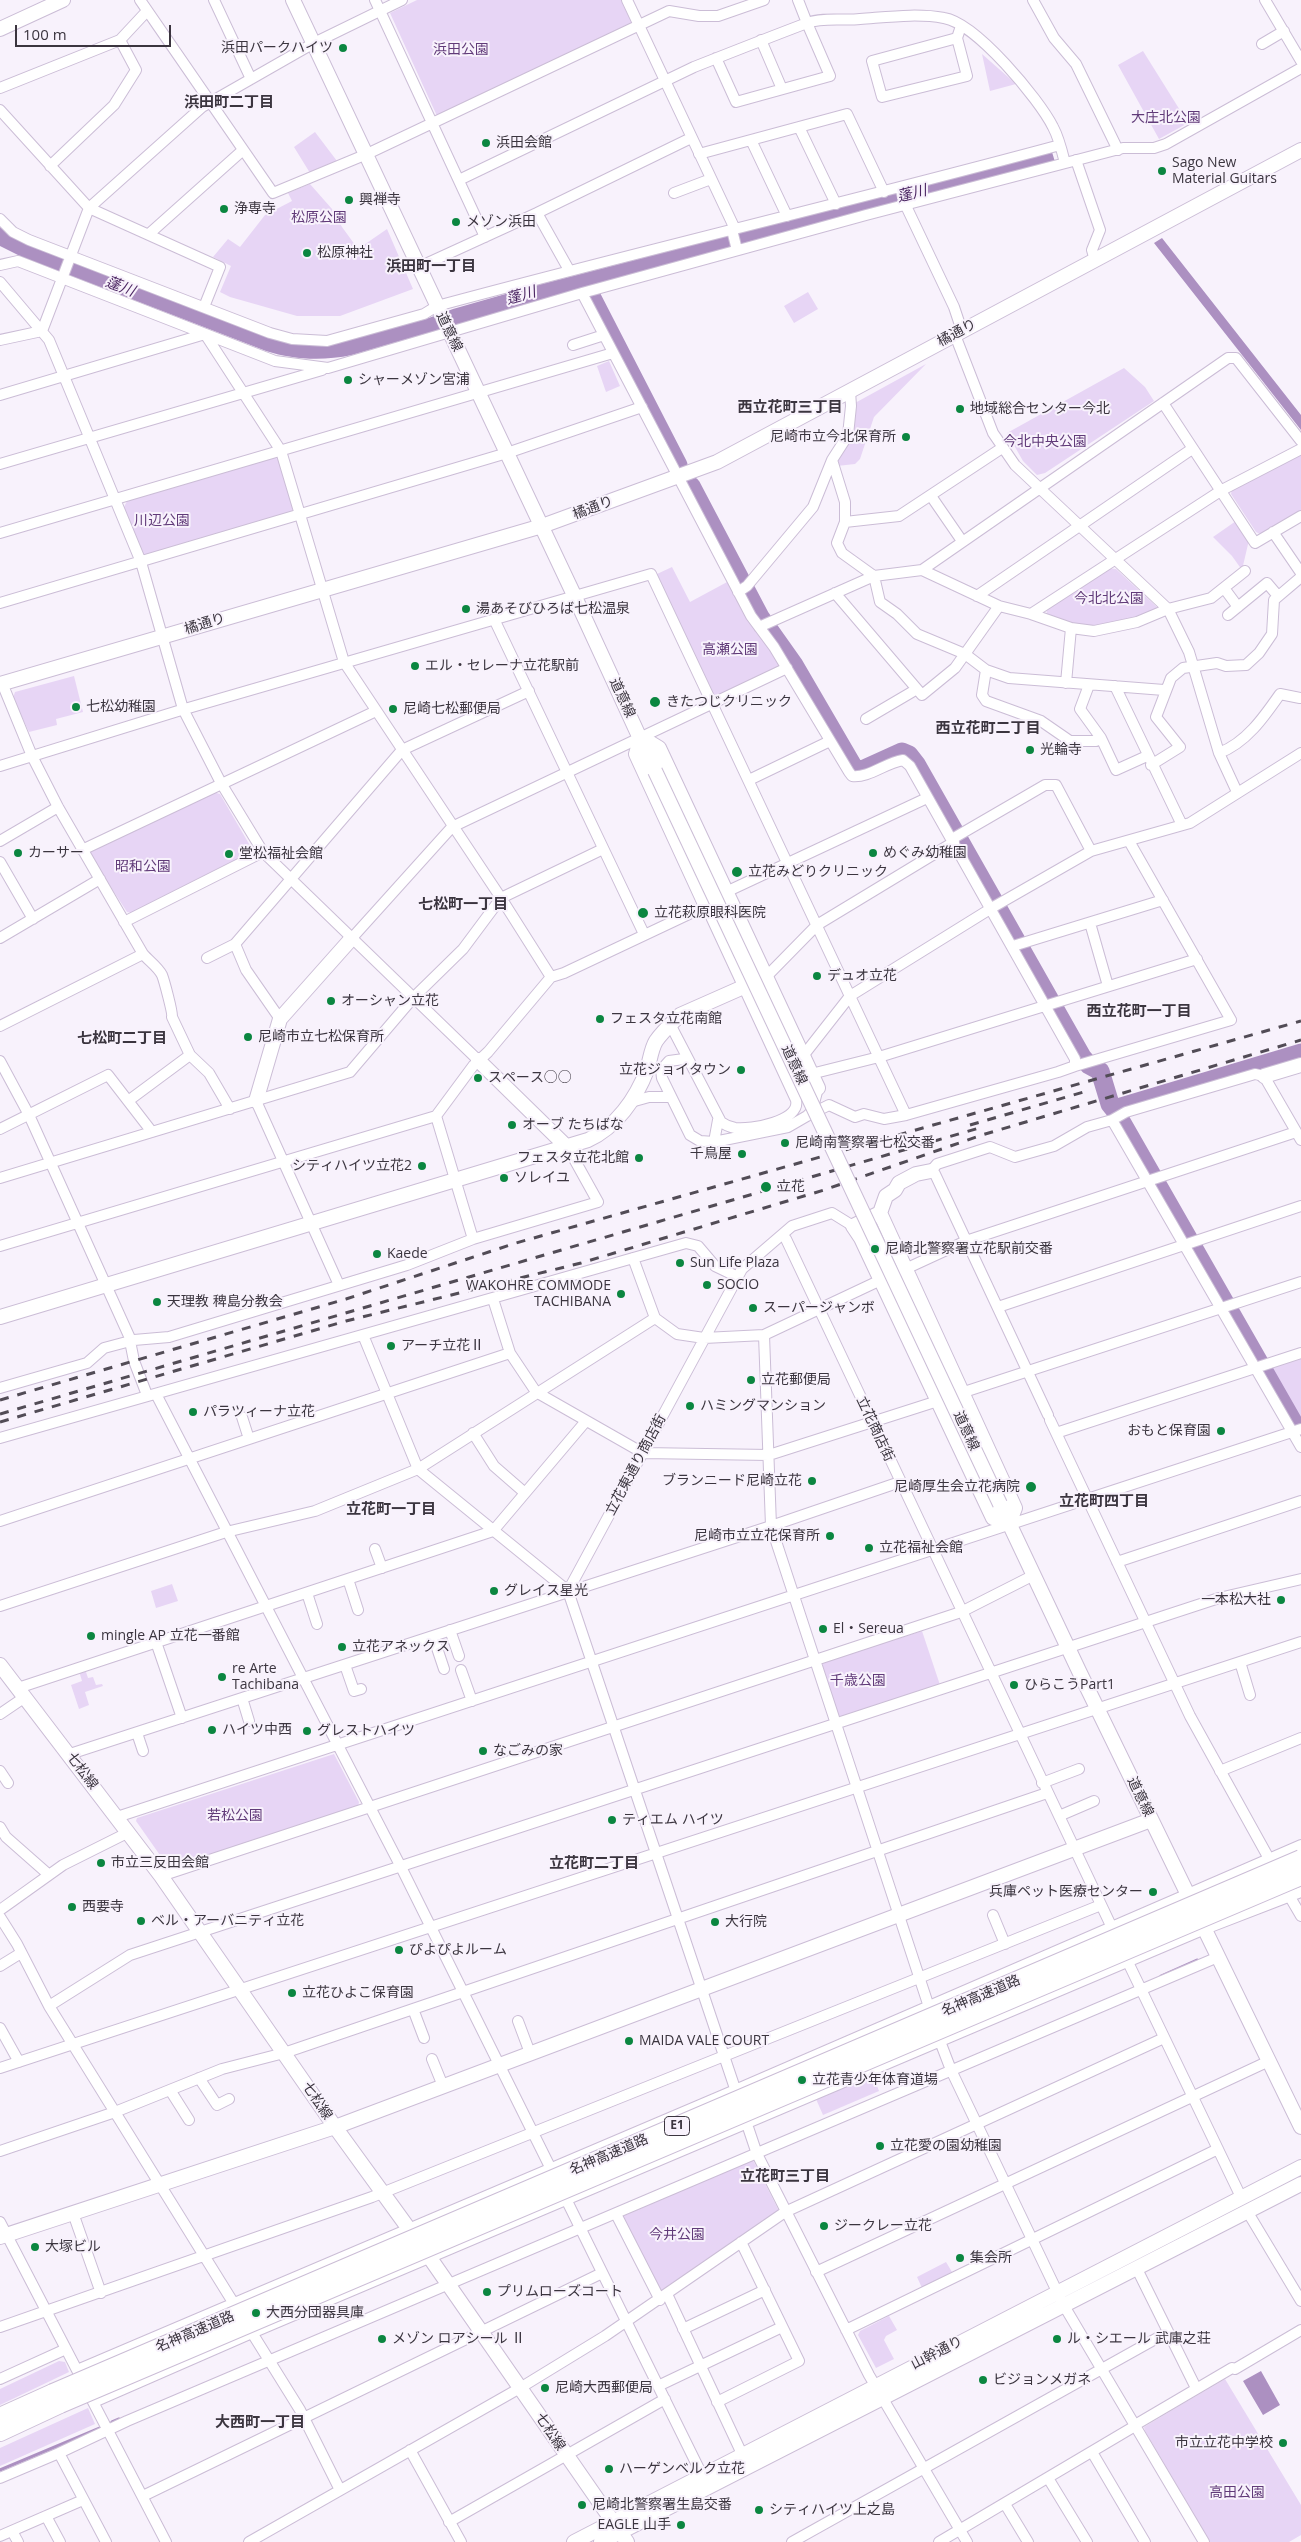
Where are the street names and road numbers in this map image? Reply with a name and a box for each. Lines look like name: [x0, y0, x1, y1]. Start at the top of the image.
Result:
street label: 道意線: [432, 309, 466, 355]
street label: 橘通り: [935, 316, 979, 350]
street label: 橘通り: [570, 493, 616, 523]
street label: 橘通り: [182, 610, 228, 638]
street label: 道意線: [606, 675, 638, 721]
street label: 道意線: [778, 1042, 810, 1088]
street label: 立花商店街: [853, 1394, 897, 1464]
street label: 道意線: [950, 1408, 982, 1454]
street label: 立花東通り商店街: [602, 1412, 670, 1518]
street label: 七松線: [63, 1749, 101, 1793]
street label: 道意線: [1123, 1774, 1157, 1820]
street label: 名神高速道路: [939, 1972, 1023, 2020]
street label: 七松線: [298, 2079, 336, 2123]
road number: E1: [664, 2116, 690, 2136]
street label: 名神高速道路: [567, 2131, 651, 2179]
street label: 名神高速道路: [153, 2308, 237, 2356]
street label: 山幹通り: [908, 2333, 966, 2373]
street label: 七松線: [531, 2410, 569, 2454]

